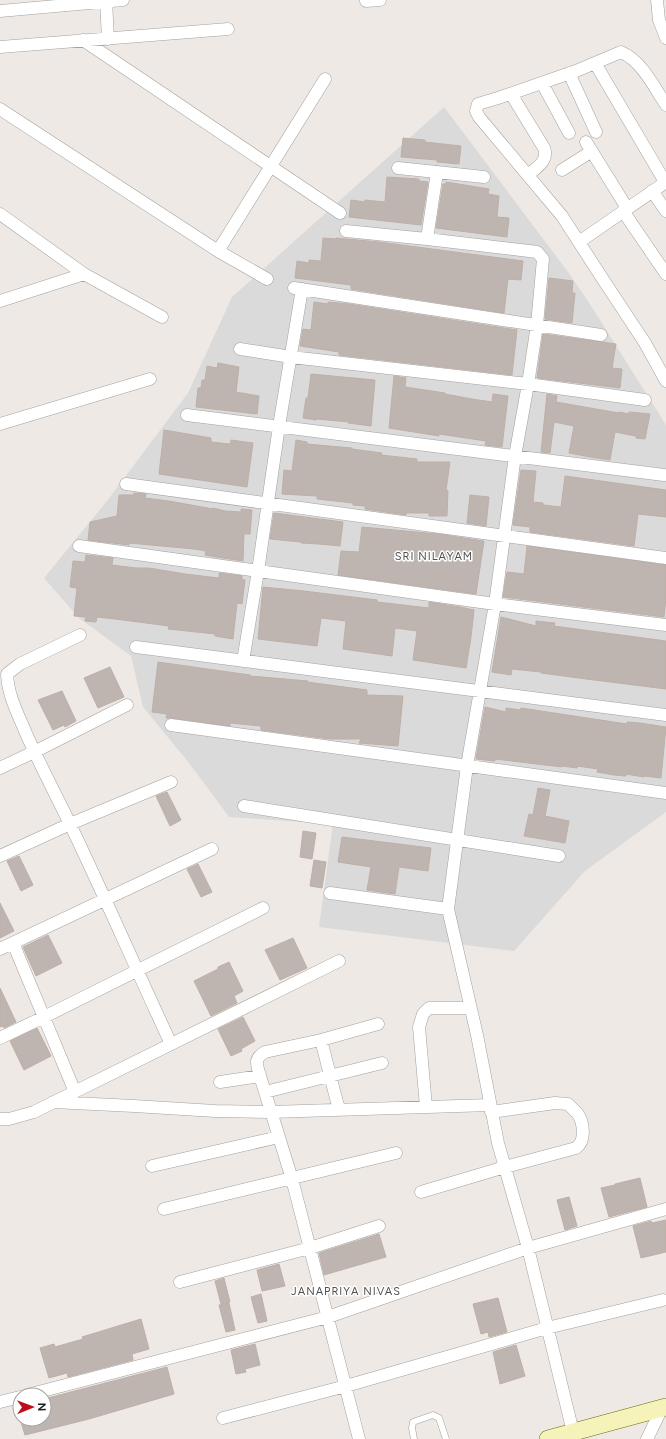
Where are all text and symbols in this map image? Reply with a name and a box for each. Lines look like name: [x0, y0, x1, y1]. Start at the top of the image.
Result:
district label: SRI NILAYAM: [395, 550, 473, 563]
district label: JANAPRIYA NIVAS: [291, 1285, 401, 1298]
north arrow: [12, 1387, 52, 1427]
text: N: [35, 1402, 48, 1411]

